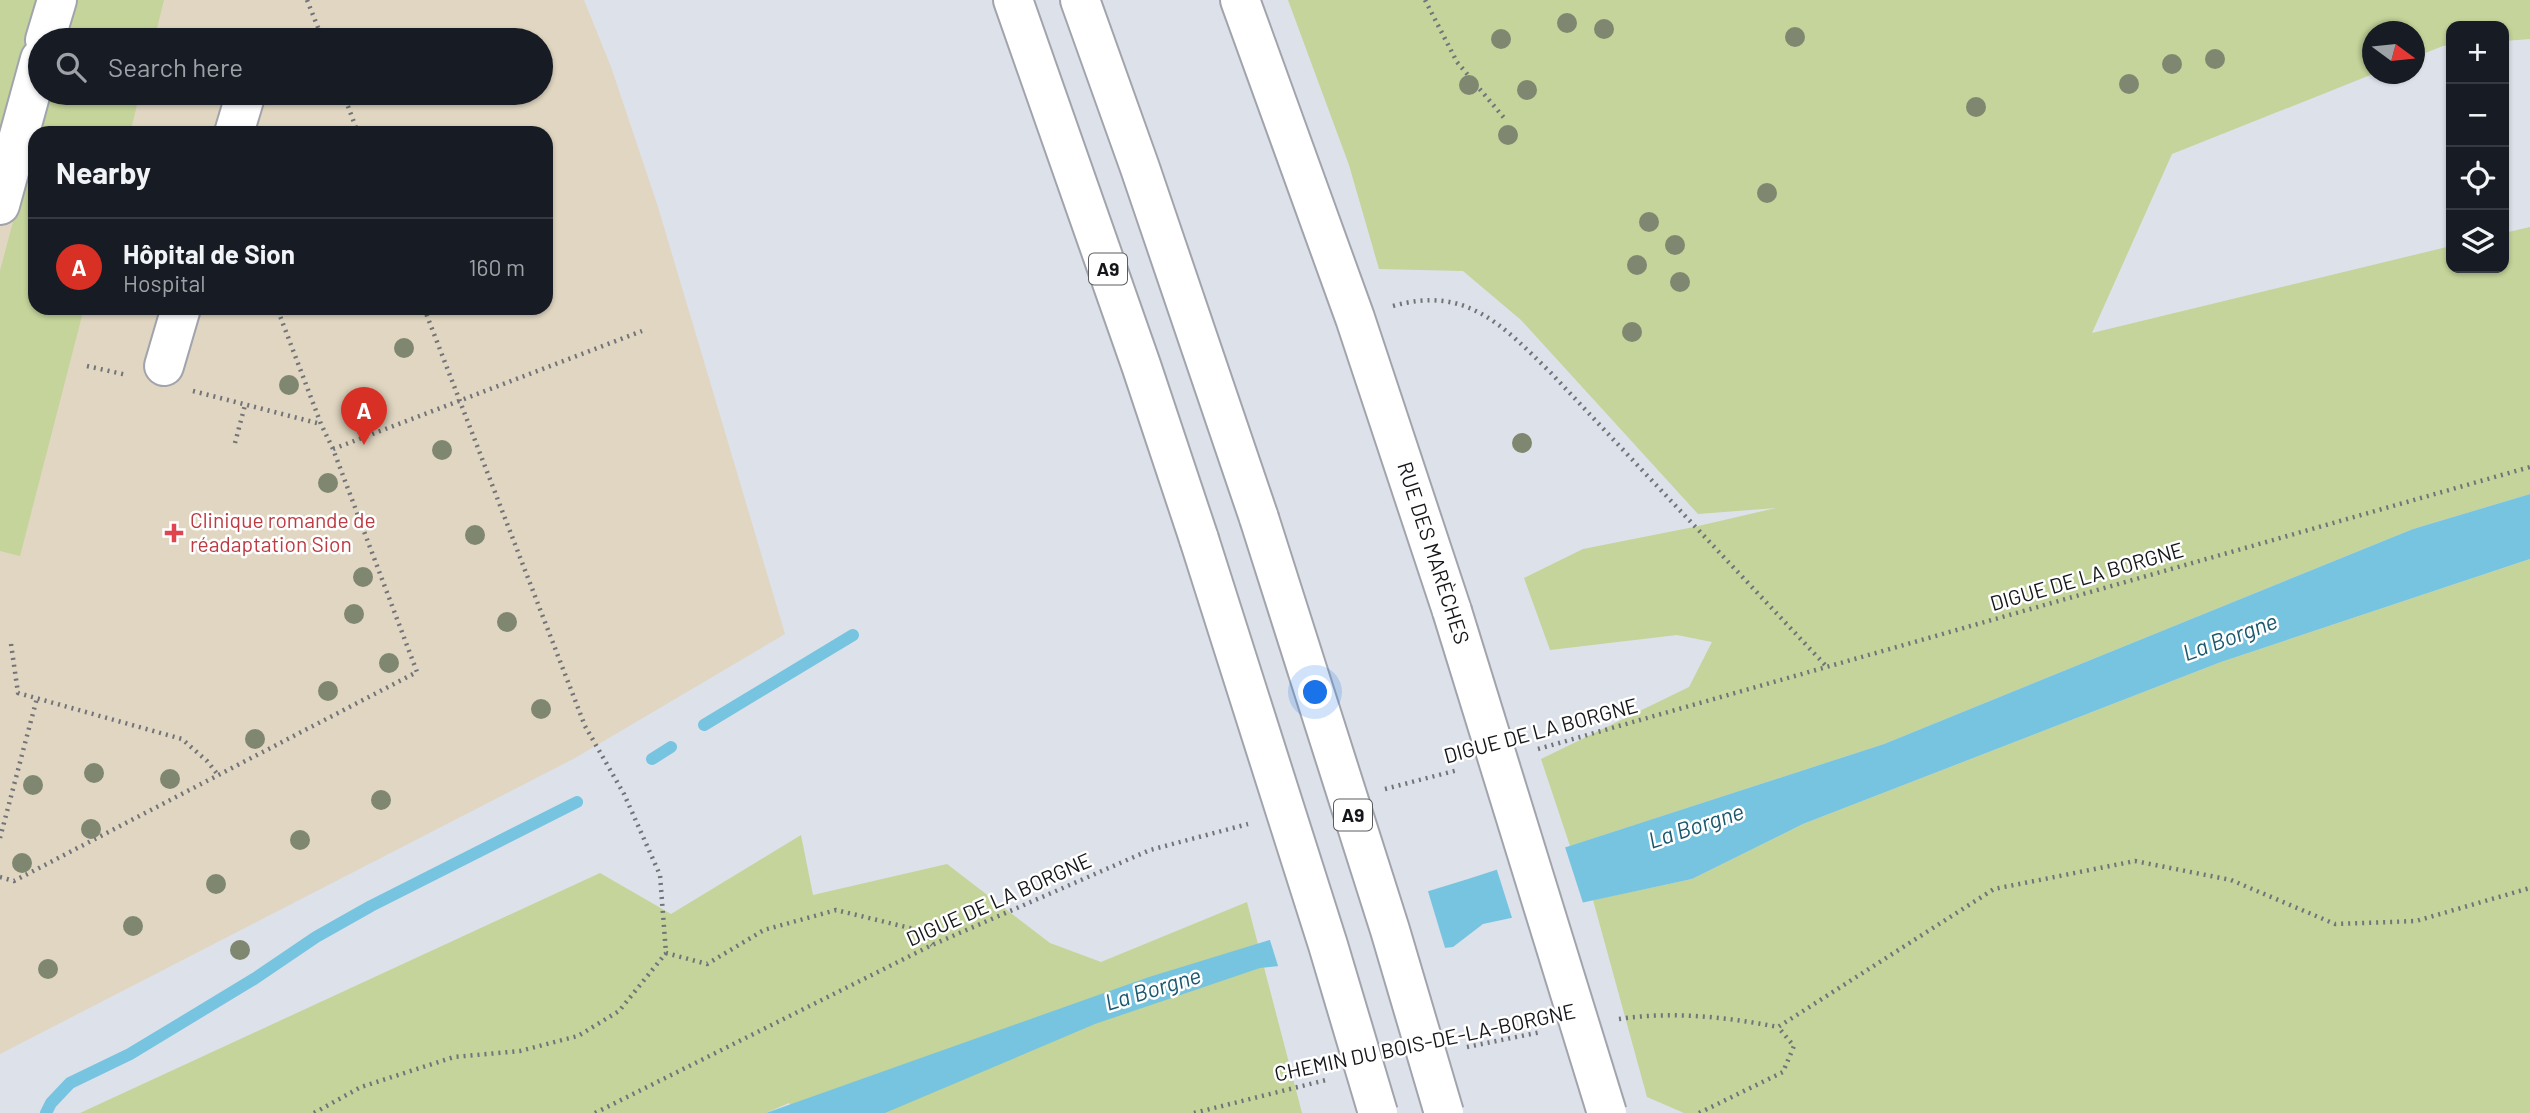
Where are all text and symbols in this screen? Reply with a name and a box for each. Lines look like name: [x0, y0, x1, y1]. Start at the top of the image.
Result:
north arrow: [2362, 21, 2425, 84]
map controls: [2446, 21, 2509, 273]
button: +: [2446, 21, 2509, 84]
search box: [28, 28, 553, 105]
icon: search: [52, 48, 90, 86]
text: Search here: [108, 51, 243, 82]
button: −: [2446, 84, 2509, 147]
button: locate: [2446, 147, 2509, 210]
text: Nearby: [56, 154, 151, 190]
button: layers: [2446, 210, 2509, 273]
text: Hôpital de Sion: [123, 238, 295, 269]
text: A: [71, 253, 87, 281]
text: 160 m: [468, 253, 525, 281]
road number: A9: [1089, 254, 1127, 284]
text: Hospital: [123, 269, 206, 297]
pin: A: [341, 387, 387, 445]
street label: RUE DES MARÈCHES: [1393, 458, 1476, 647]
place label: Clinique romande de réadaptation Sion: [190, 507, 376, 556]
marker: Clinique romande de réadaptation Sion: [164, 523, 184, 543]
street label: DIGUE DE LA BORGNE: [1987, 536, 2186, 615]
water label: La Borgne: [2178, 606, 2281, 666]
your location: [1298, 675, 1332, 709]
street label: DIGUE DE LA BORGNE: [1441, 692, 1640, 768]
water label: La Borgne: [1644, 796, 1747, 854]
road number: A9: [1334, 800, 1372, 830]
street label: DIGUE DE LA BORGNE: [902, 847, 1095, 951]
water label: La Borgne: [1101, 960, 1204, 1016]
street label: CHEMIN DU BOIS-DE-LA-BORGNE: [1272, 997, 1577, 1086]

